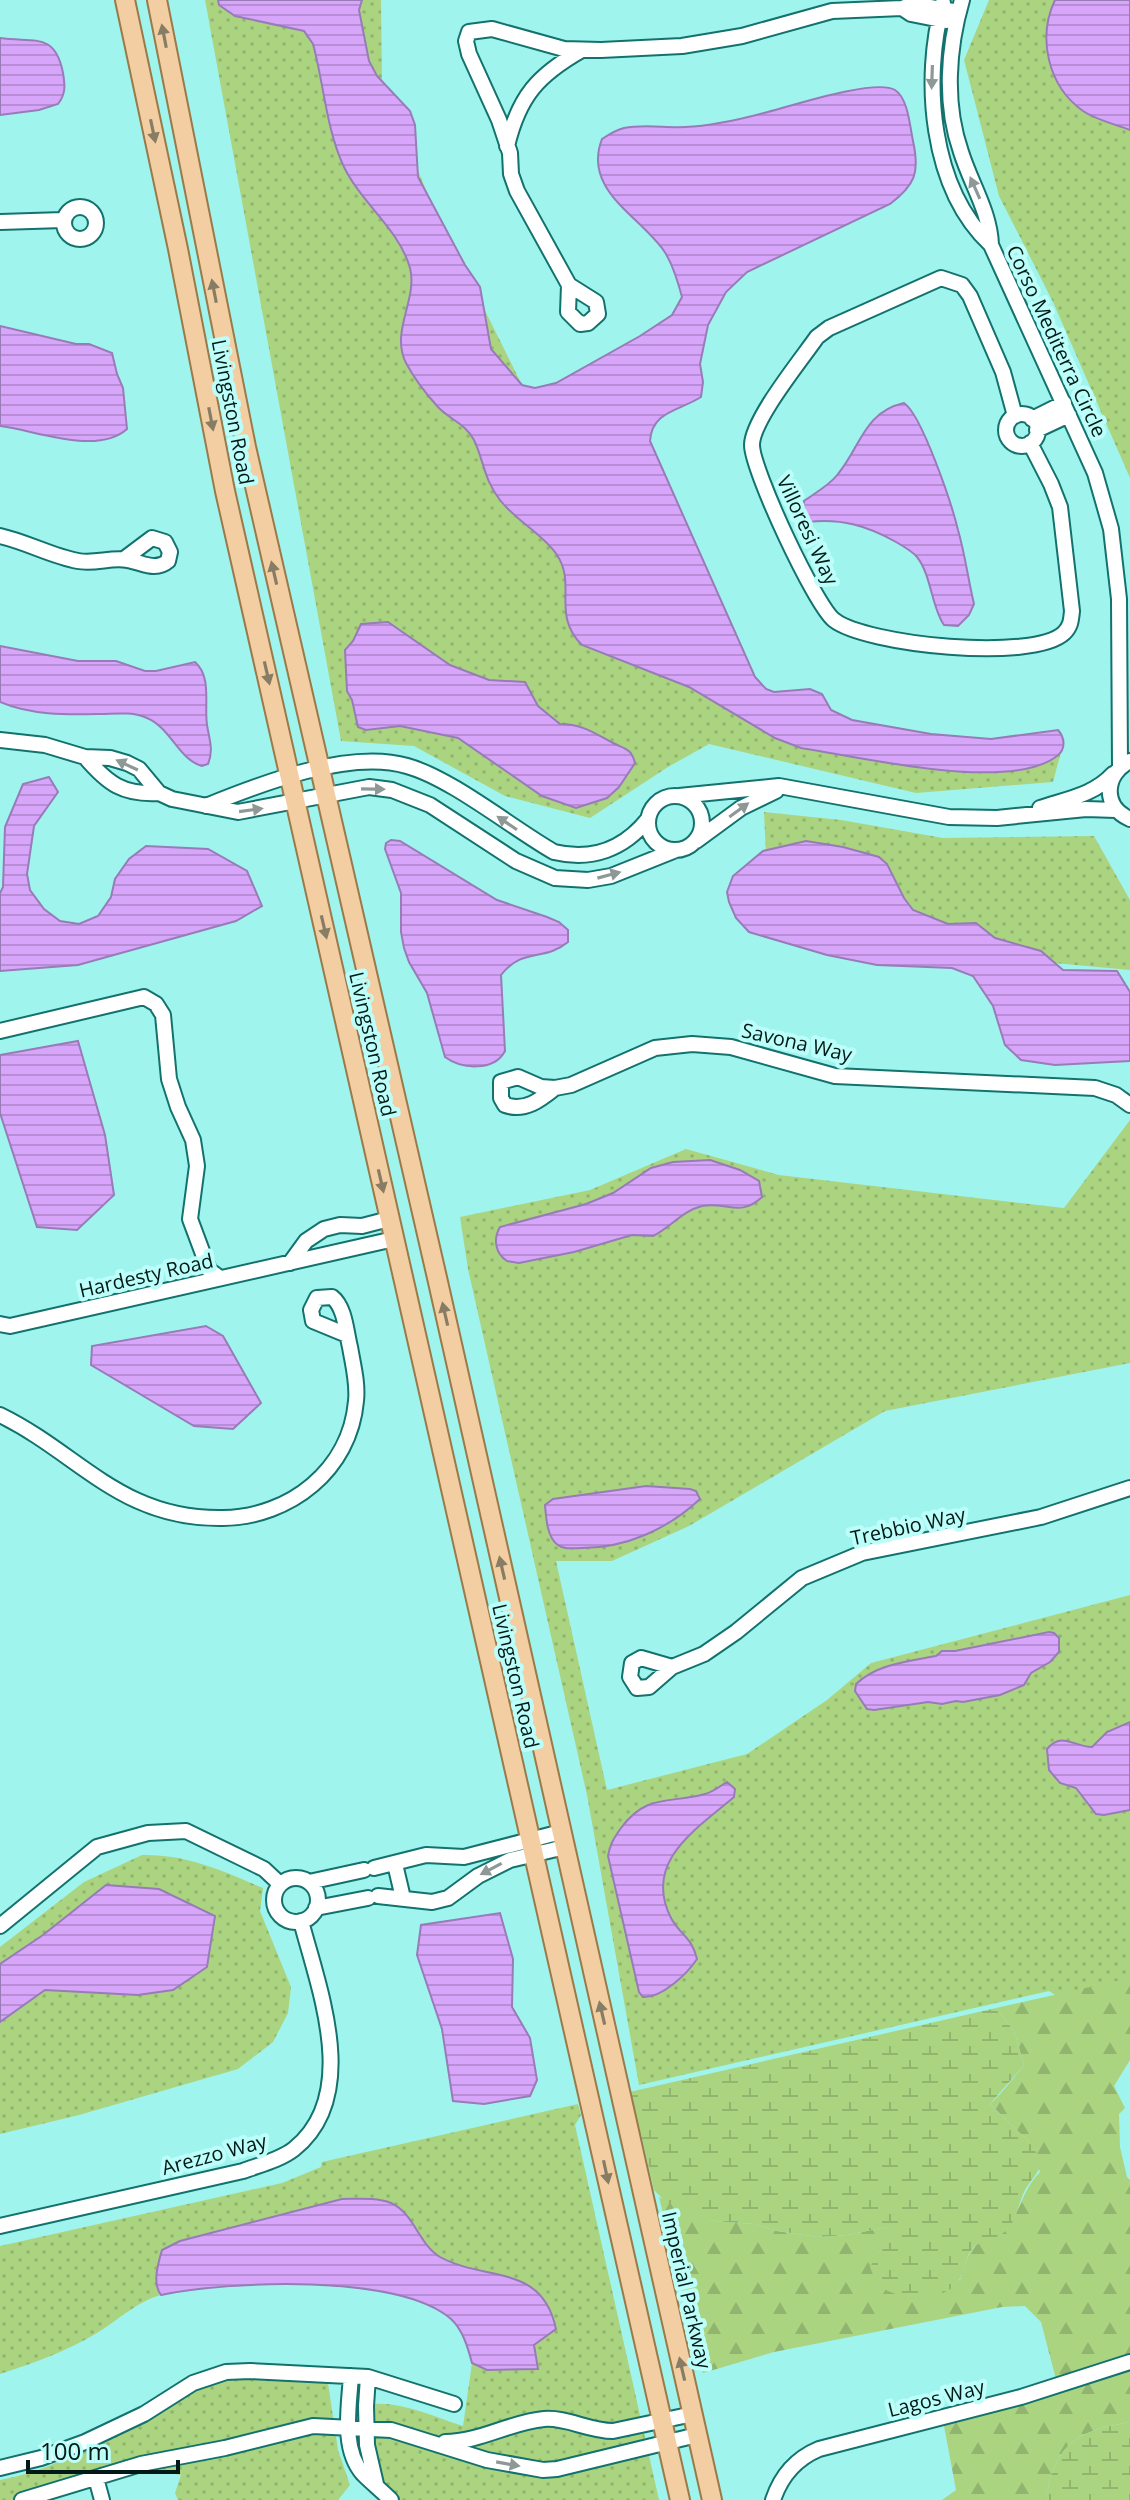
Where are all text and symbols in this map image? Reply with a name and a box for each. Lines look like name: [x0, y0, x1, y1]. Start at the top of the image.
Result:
one-way arrow: [158, 23, 170, 48]
one-way arrow: [926, 65, 939, 90]
one-way arrow: [147, 119, 160, 144]
one-way arrow: [969, 177, 982, 200]
street label: Corso Mediterra Circle: [1001, 241, 1113, 441]
one-way arrow: [207, 278, 220, 303]
street label: Livingston Road: [206, 337, 260, 487]
one-way arrow: [205, 407, 218, 432]
street label: Villoresi Way: [771, 471, 846, 590]
one-way arrow: [267, 560, 280, 585]
one-way arrow: [261, 661, 273, 686]
one-way arrow: [116, 758, 139, 772]
one-way arrow: [361, 783, 386, 796]
one-way arrow: [239, 803, 264, 816]
one-way arrow: [729, 803, 749, 819]
one-way arrow: [496, 816, 518, 831]
one-way arrow: [596, 869, 621, 881]
one-way arrow: [318, 914, 331, 939]
street label: Livingston Road: [343, 969, 403, 1119]
street label: Savona Way: [739, 1016, 856, 1068]
one-way arrow: [375, 1168, 388, 1193]
street label: Hardesty Road: [76, 1246, 216, 1304]
one-way arrow: [438, 1302, 451, 1327]
street label: Trebbio Way: [848, 1500, 969, 1551]
one-way arrow: [495, 1555, 508, 1580]
street label: Livingston Road: [486, 1601, 546, 1751]
one-way arrow: [479, 1863, 502, 1876]
one-way arrow: [595, 2000, 608, 2025]
street label: Arezzo Way: [159, 2127, 270, 2181]
one-way arrow: [600, 2159, 613, 2184]
street label: Imperial Parkway: [656, 2209, 718, 2372]
one-way arrow: [675, 2357, 688, 2382]
street label: Lagos Way: [885, 2373, 988, 2423]
scale bar: [28, 2424, 178, 2474]
text: 100 m: [40, 2434, 110, 2467]
one-way arrow: [496, 2458, 521, 2470]

